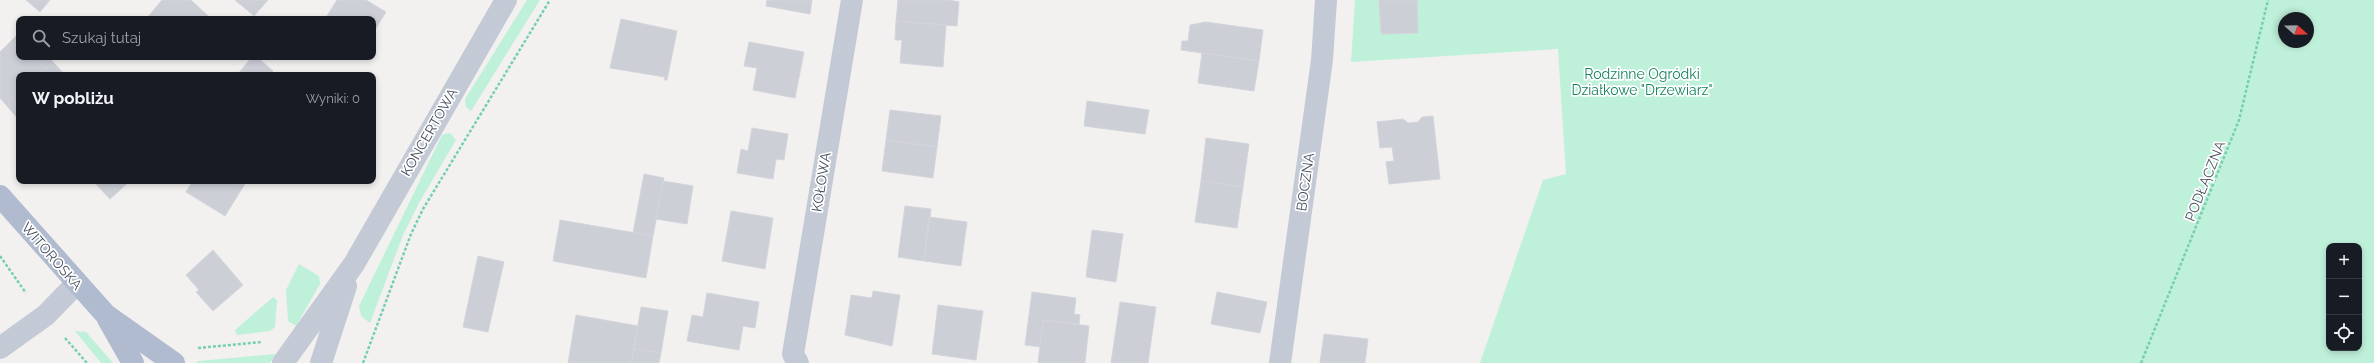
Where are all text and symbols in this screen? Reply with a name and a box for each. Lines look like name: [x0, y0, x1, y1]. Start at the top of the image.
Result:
north arrow: [2278, 12, 2314, 48]
search box: [16, 16, 376, 60]
icon: search: [30, 27, 52, 49]
text: Szukaj tutaj: [62, 29, 141, 47]
park label: Rodzinne Ogródki Działkowe "Drzewiarz": [1571, 66, 1713, 98]
street label: KONCERTOWA: [397, 85, 461, 179]
text: W pobliżu: [32, 88, 114, 108]
text: Wyniki: 0: [306, 91, 360, 106]
street label: PODŁĄCZNA: [2182, 138, 2229, 224]
street label: KOŁOWA: [808, 151, 834, 213]
street label: BOCZNA: [1293, 151, 1317, 212]
street label: WITOROSKA: [19, 219, 86, 293]
map controls: [2326, 243, 2362, 351]
button: +: [2326, 243, 2362, 279]
button: −: [2326, 279, 2362, 315]
button: locate: [2326, 315, 2362, 351]

